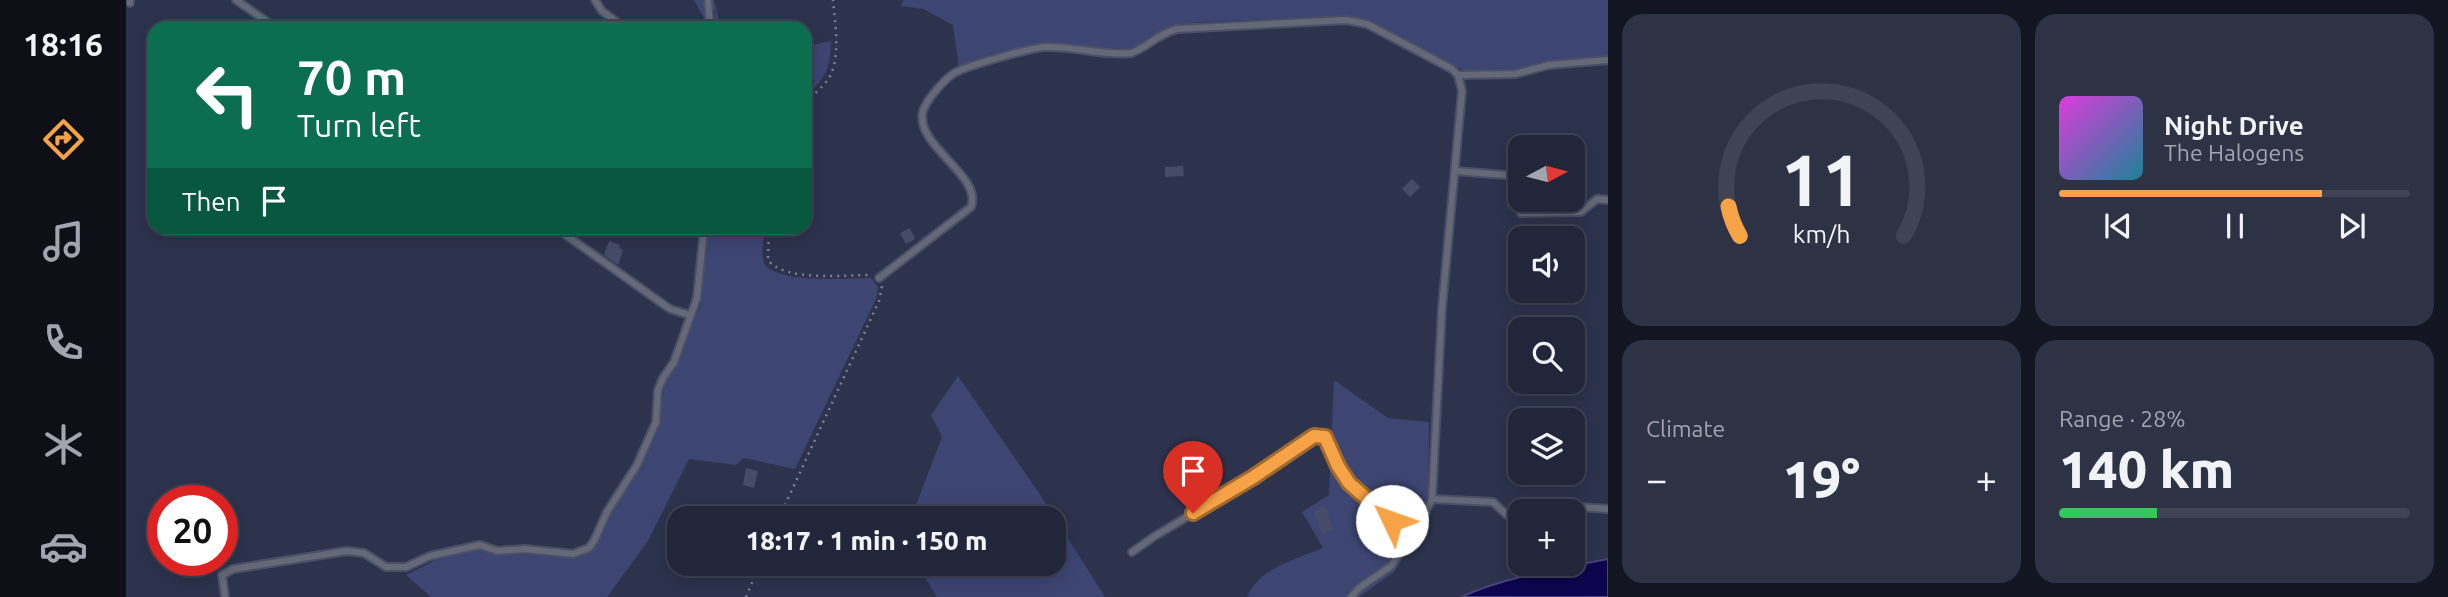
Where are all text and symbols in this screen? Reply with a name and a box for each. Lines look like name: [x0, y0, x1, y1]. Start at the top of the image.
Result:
text: 18:16: [23, 26, 103, 62]
icon: left: [182, 49, 273, 140]
text: 70 m: [297, 49, 406, 104]
text: Turn left: [297, 107, 421, 143]
text: Night Drive: [2164, 111, 2304, 140]
icon: directions: [39, 115, 88, 164]
north arrow: [1508, 135, 1586, 212]
map controls: [1508, 135, 1585, 576]
text: 11: [1780, 139, 1863, 221]
text: The Halogens: [2164, 140, 2304, 165]
icon: arrive: [255, 182, 293, 220]
text: Then: [182, 187, 241, 216]
icon: previous: [2099, 207, 2137, 245]
icon: pause: [2216, 207, 2254, 245]
icon: next: [2333, 207, 2371, 245]
icon: music: [39, 217, 88, 266]
text: km/h: [1793, 220, 1850, 248]
button: sound: [1508, 226, 1585, 303]
button: search: [1508, 317, 1585, 394]
icon: phone: [39, 318, 88, 367]
text: Range · 28%: [2059, 406, 2186, 431]
button: layers: [1508, 408, 1585, 485]
text: Climate: [1646, 416, 1725, 441]
icon: climate: [39, 420, 88, 469]
text: 140 km: [2059, 440, 2234, 498]
pin: [1163, 441, 1223, 513]
text: 19°: [1783, 450, 1860, 508]
icon: arrive: [1174, 452, 1212, 490]
text: −: [1646, 458, 1667, 500]
text: +: [1976, 458, 1997, 500]
position arrow: [1355, 484, 1429, 558]
speed limit sign: 20: [147, 485, 238, 576]
button: +: [1508, 499, 1585, 576]
icon: car: [39, 522, 88, 571]
text: 18:17 · 1 min · 150 m: [746, 526, 987, 555]

